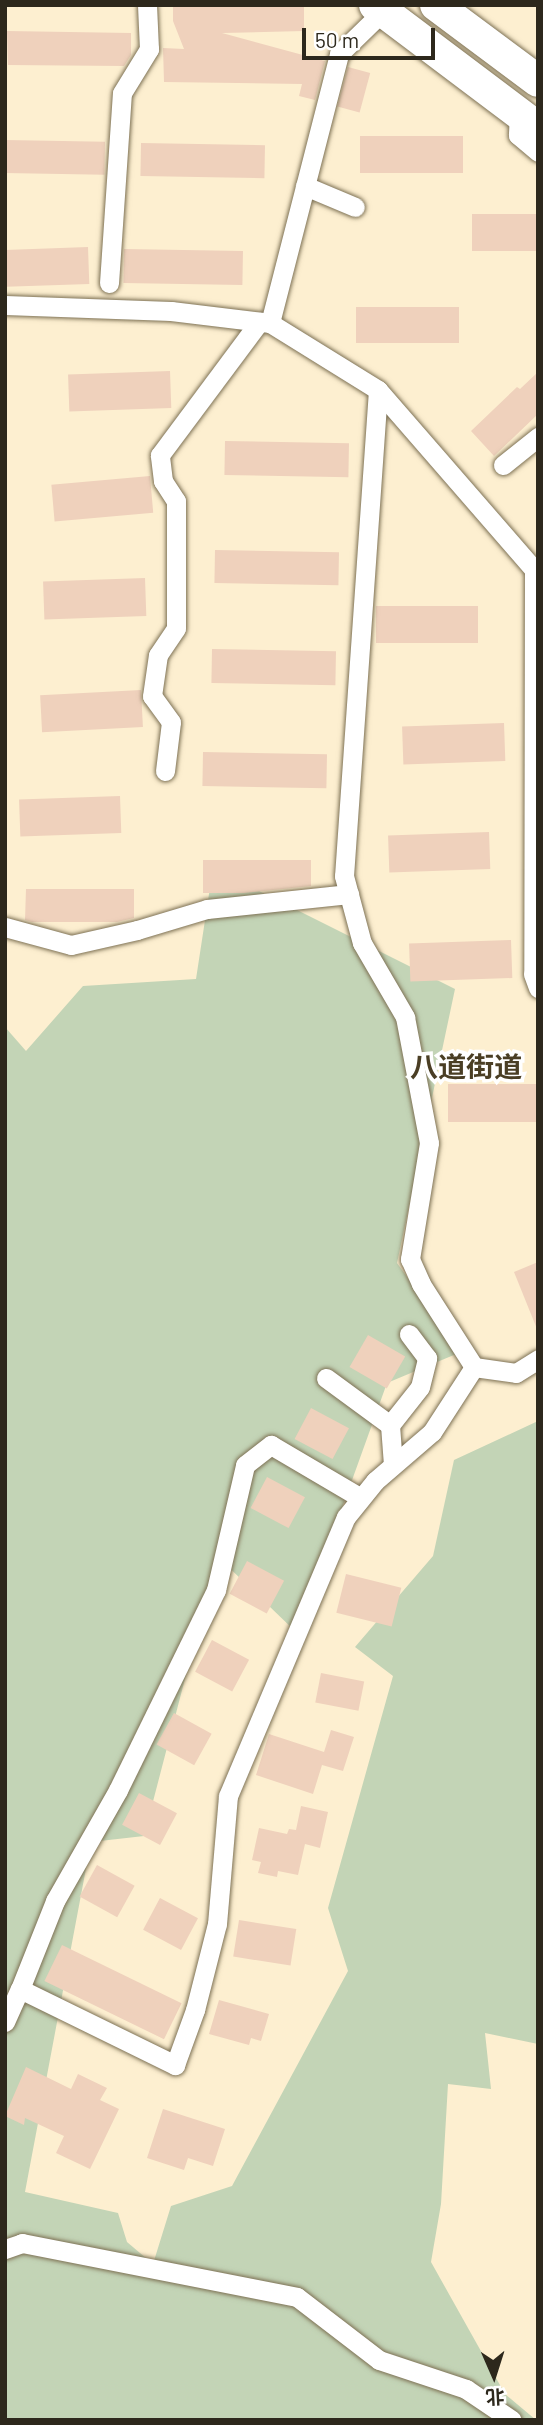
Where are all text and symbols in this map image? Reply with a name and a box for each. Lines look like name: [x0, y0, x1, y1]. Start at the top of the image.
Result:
scale bar: [305, 14, 438, 58]
text: 50 m: [315, 27, 359, 52]
district label: 八道街道: [410, 1049, 522, 1083]
north arrow: [459, 2341, 529, 2411]
text: 北: [485, 2385, 505, 2409]

